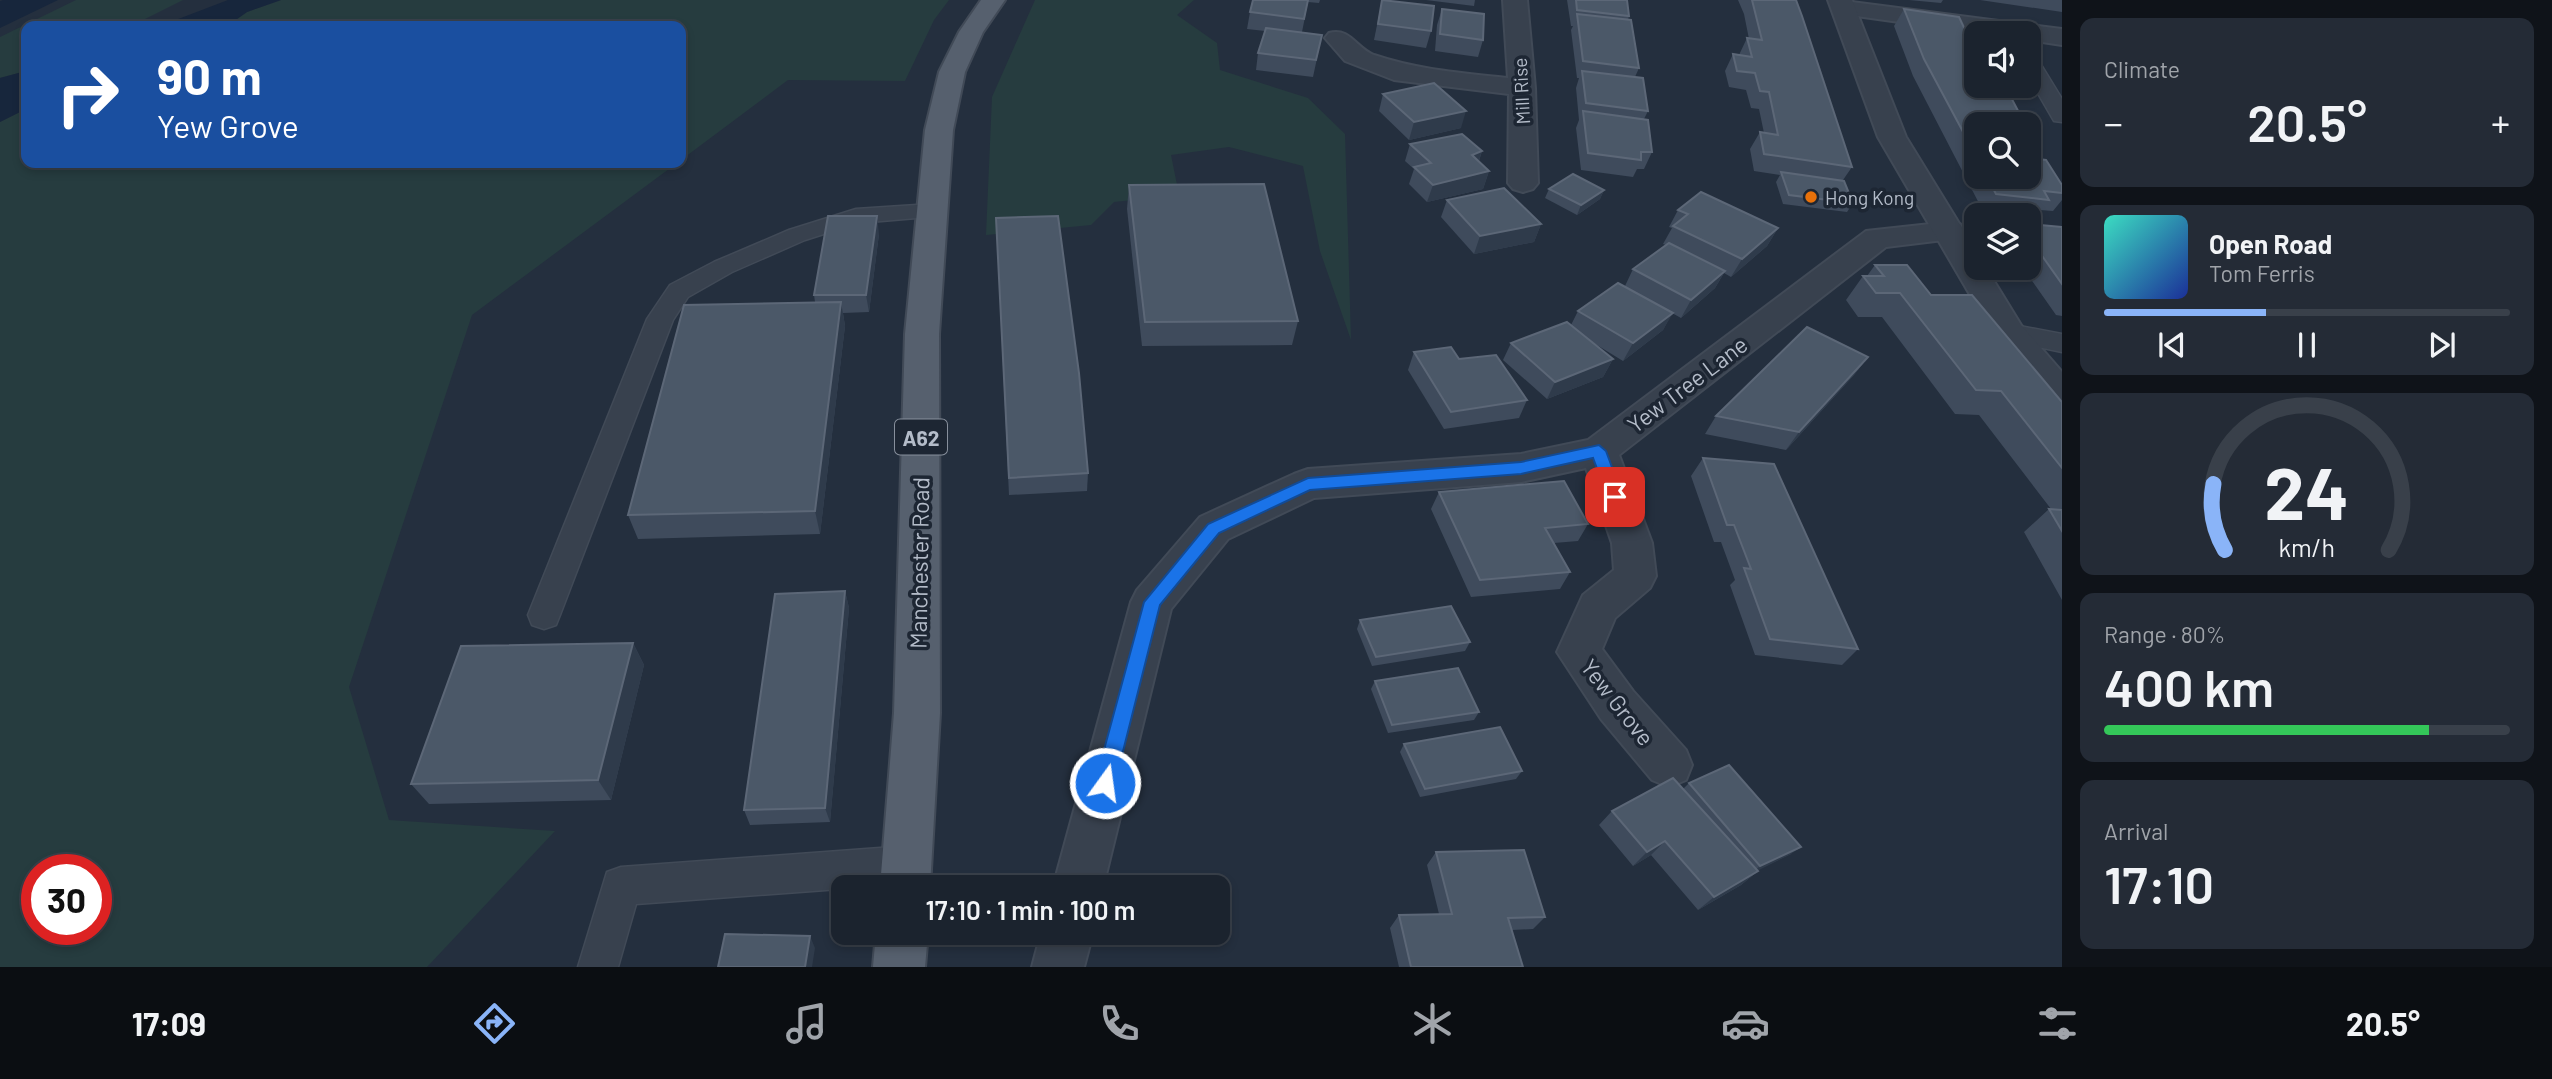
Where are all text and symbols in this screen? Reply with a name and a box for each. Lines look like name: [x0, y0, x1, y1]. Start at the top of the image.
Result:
map controls: [1964, 21, 2041, 280]
button: sound: [1964, 21, 2041, 98]
text: 90 m: [157, 46, 262, 105]
icon: right: [42, 49, 133, 140]
text: Climate: [2104, 55, 2180, 83]
street label: Mill Rise: [1508, 57, 1534, 125]
text: 20.5°: [2247, 90, 2367, 152]
text: −: [2104, 99, 2123, 145]
text: +: [2491, 99, 2510, 145]
text: Yew Grove: [157, 106, 299, 144]
button: search: [1964, 112, 2041, 189]
place label: Hong Kong: [1825, 186, 1914, 209]
marker: Hong Kong: [1803, 189, 1819, 205]
button: layers: [1964, 203, 2041, 280]
text: Open Road: [2209, 228, 2332, 259]
text: Tom Ferris: [2209, 259, 2315, 287]
icon: previous: [2153, 326, 2191, 364]
icon: pause: [2288, 326, 2326, 364]
icon: next: [2423, 326, 2461, 364]
street label: Yew Tree Lane: [1621, 330, 1753, 438]
road number: A62: [895, 420, 947, 454]
text: 24: [2265, 447, 2349, 535]
pin: [1585, 467, 1645, 527]
street label: Manchester Road: [904, 477, 934, 649]
icon: arrive: [1596, 478, 1634, 516]
text: km/h: [2279, 531, 2335, 561]
text: Range · 80%: [2104, 620, 2225, 648]
street label: Yew Grove: [1576, 653, 1660, 751]
text: 400 km: [2104, 655, 2274, 717]
position arrow: [1068, 746, 1142, 820]
text: Arrival: [2104, 817, 2168, 845]
text: 17:10: [2104, 852, 2214, 914]
speed limit sign: 30: [21, 854, 112, 945]
text: 17:10 · 1 min · 100 m: [926, 894, 1135, 925]
icon: directions: [470, 999, 519, 1048]
icon: music: [782, 999, 831, 1048]
icon: phone: [1095, 999, 1144, 1048]
icon: climate: [1408, 999, 1457, 1048]
icon: car: [1721, 999, 1770, 1048]
icon: filters: [2033, 999, 2082, 1048]
text: 17:09: [132, 1004, 206, 1042]
text: 20.5°: [2346, 1004, 2420, 1042]

